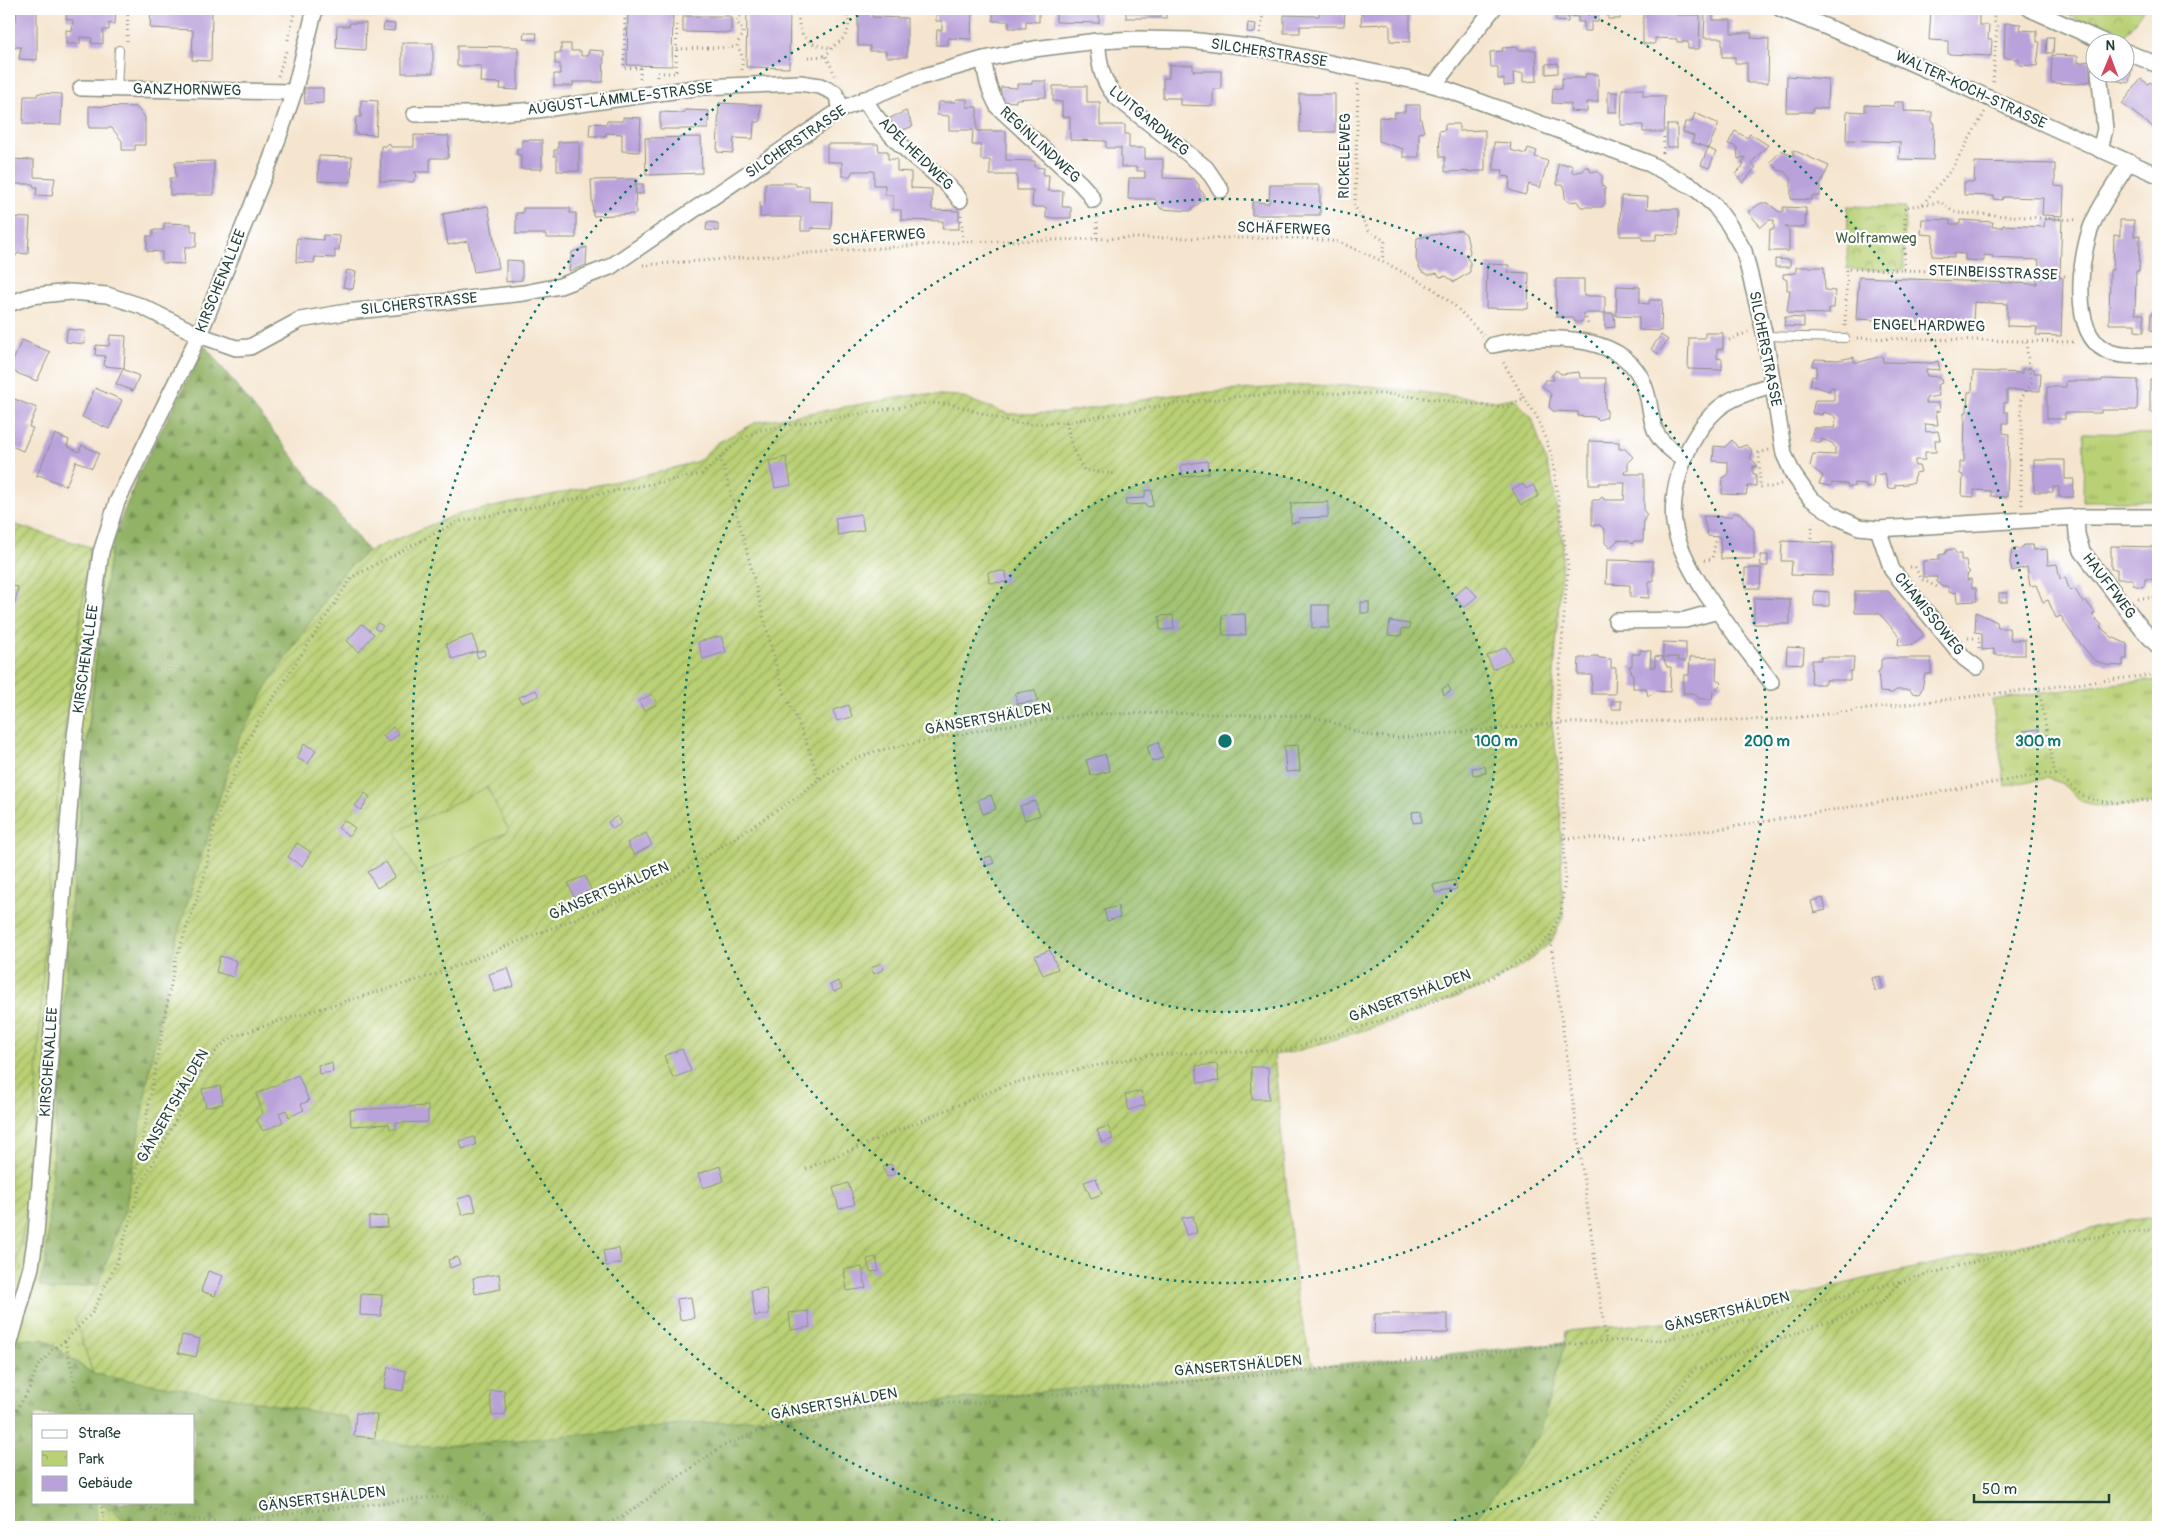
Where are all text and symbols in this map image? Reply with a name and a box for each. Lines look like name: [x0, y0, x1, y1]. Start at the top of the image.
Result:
north arrow: [2084, 32, 2134, 82]
street label: SILCHERSTRASSE: [1210, 34, 1329, 72]
text: N: [2105, 37, 2115, 54]
street label: WALTER-KOCH-STRASSE: [1892, 47, 2050, 133]
street label: AUGUST-LÄMMLE-STRASSE: [526, 78, 714, 120]
street label: GANZHORNWEG: [133, 80, 241, 100]
street label: LUITGARDWEG: [1105, 82, 1193, 160]
street label: SILCHERSTRASSE: [742, 101, 850, 183]
street label: REGINLINDWEG: [996, 103, 1084, 187]
street label: RICKELEWEG: [1335, 113, 1355, 199]
street label: ADELHEIDWEG: [875, 114, 957, 195]
street label: SCHÄFERWEG: [1237, 218, 1331, 240]
street label: SCHÄFERWEG: [832, 224, 926, 250]
street label: KIRSCHENALLEE: [192, 226, 250, 336]
park label: Wolframweg: [1835, 229, 1917, 248]
street label: STEINBEISSTRASSE: [1928, 261, 2058, 285]
street label: SILCHERSTRASSE: [360, 288, 479, 320]
street label: SILCHERSTRASSE: [1744, 290, 1786, 409]
street label: ENGELHARDWEG: [1873, 316, 1985, 336]
street label: HAUFFWEG: [2078, 549, 2140, 623]
street label: CHAMISSOWEG: [1890, 569, 1968, 659]
street label: KIRSCHENALLEE: [69, 603, 103, 715]
street label: GÄNSERTSHÄLDEN: [923, 699, 1053, 739]
centre of rings: [1216, 732, 1234, 750]
text: 100 m: [1475, 732, 1517, 751]
text: 200 m: [1744, 732, 1790, 751]
text: 300 m: [2015, 732, 2061, 751]
street label: GÄNSERTSHÄLDEN: [546, 857, 672, 925]
street label: GÄNSERTSHÄLDEN: [1347, 965, 1473, 1027]
street label: KIRSCHENALLEE: [36, 1006, 62, 1118]
street label: GÄNSERTSHÄLDEN: [133, 1046, 213, 1166]
street label: GÄNSERTSHÄLDEN: [1663, 1287, 1791, 1337]
street label: GÄNSERTSHÄLDEN: [1173, 1351, 1303, 1381]
street label: GÄNSERTSHÄLDEN: [769, 1384, 899, 1424]
legend: [32, 1414, 195, 1504]
text: Straße: [78, 1424, 121, 1443]
text: Park: [78, 1450, 105, 1469]
scale bar: [1974, 1471, 2110, 1503]
text: Gebäude: [78, 1474, 133, 1493]
text: 50 m: [1982, 1480, 2017, 1499]
street label: GÄNSERTSHÄLDEN: [257, 1482, 387, 1516]

